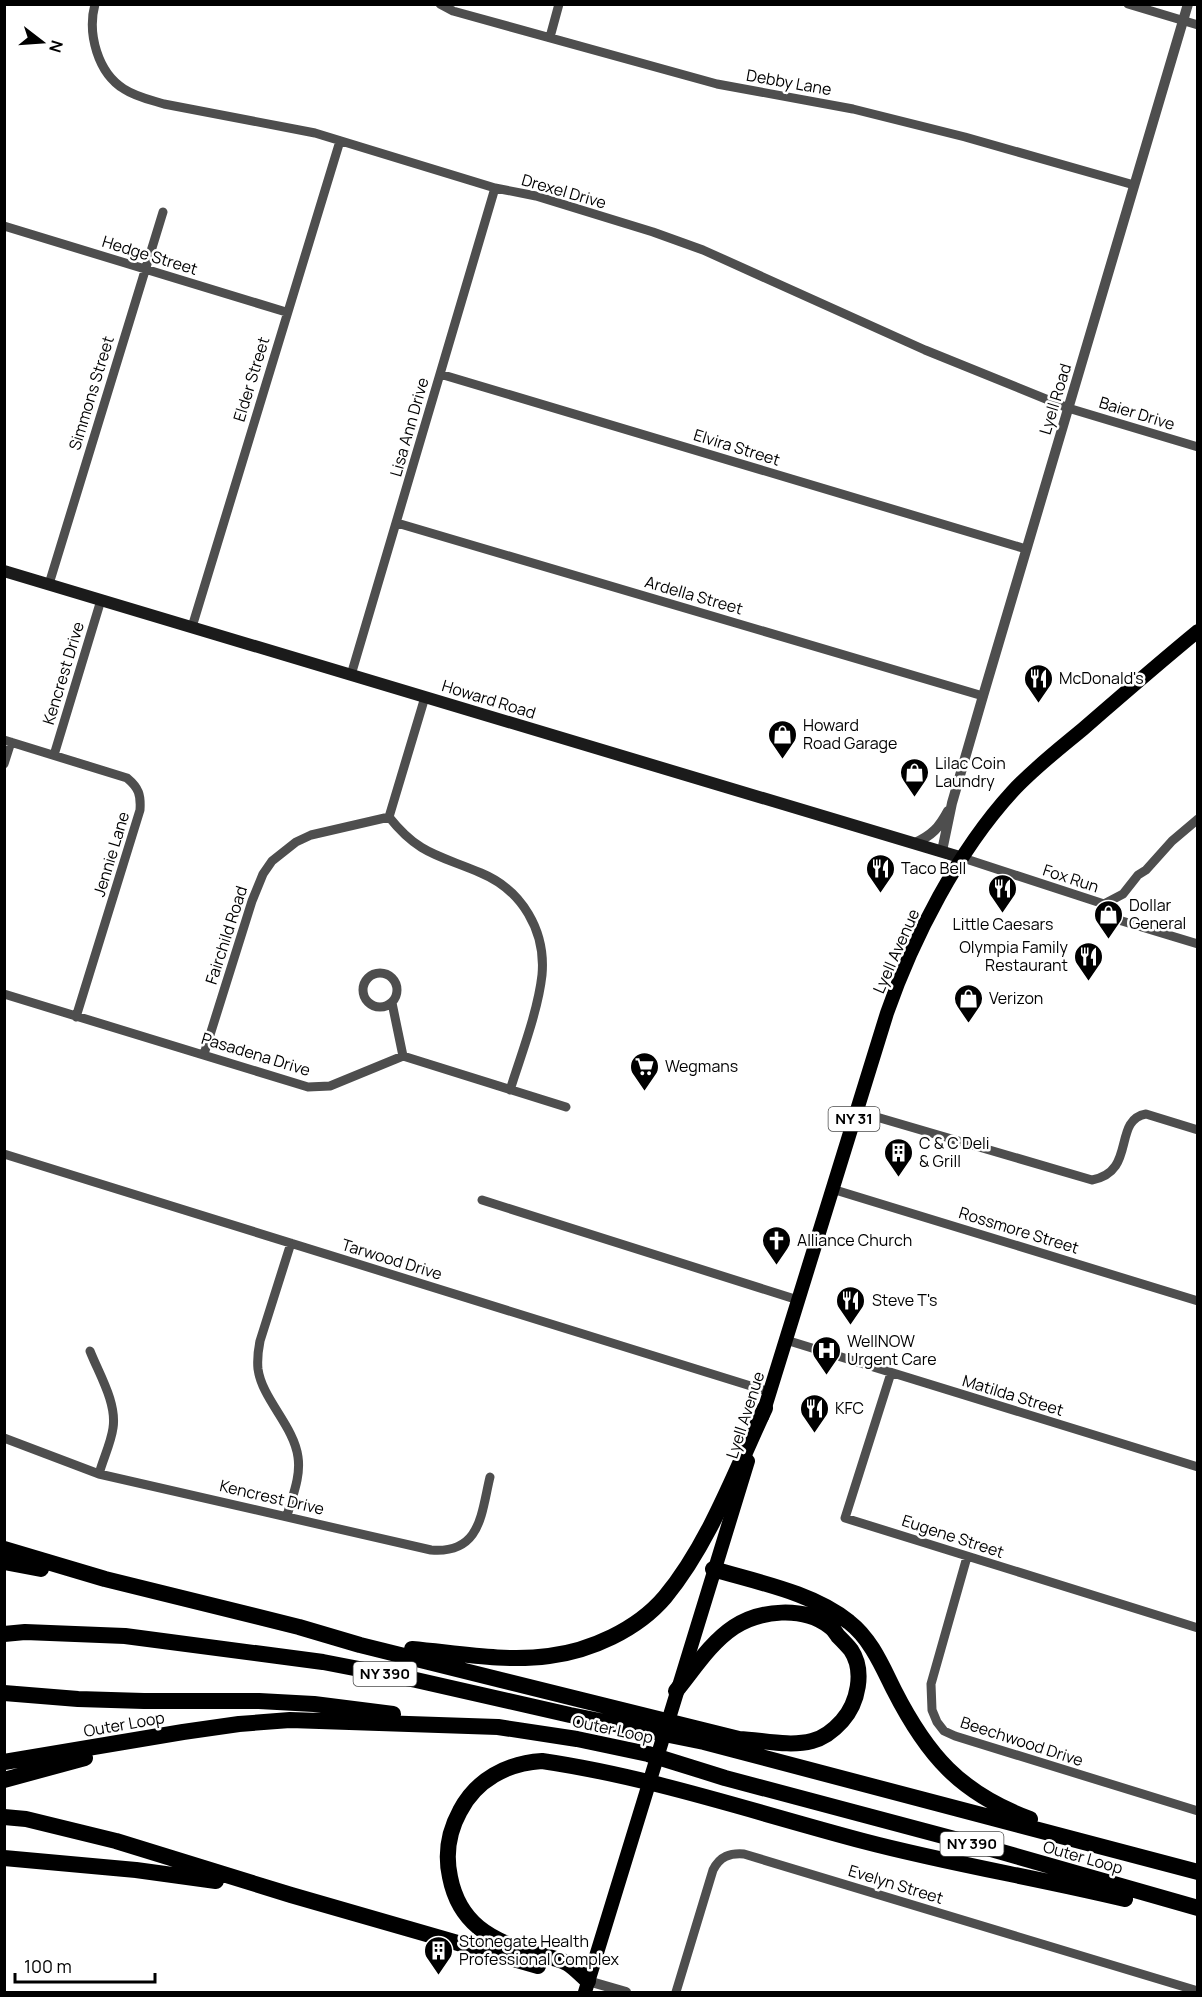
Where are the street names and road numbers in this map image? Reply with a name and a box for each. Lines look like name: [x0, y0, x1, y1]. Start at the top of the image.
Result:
street label: Debby Lane: [745, 64, 833, 100]
street label: Drexel Drive: [519, 168, 609, 214]
street label: Hedge Street: [100, 230, 200, 280]
street label: Simmons Street: [63, 333, 119, 453]
street label: Elder Street: [228, 334, 274, 424]
street label: Lyell Road: [1034, 361, 1076, 437]
street label: Lisa Ann Drive: [384, 375, 434, 479]
street label: Baier Drive: [1096, 391, 1178, 435]
street label: Elvira Street: [691, 423, 783, 471]
street label: Ardella Street: [642, 570, 746, 620]
street label: Kencrest Drive: [37, 619, 89, 727]
street label: Howard Road: [439, 674, 539, 724]
street label: Jennie Lane: [88, 809, 134, 899]
street label: Fox Run: [1040, 859, 1102, 897]
street label: Fairchild Road: [200, 883, 252, 987]
street label: Lyell Avenue: [868, 905, 924, 997]
street label: Pasadena Drive: [199, 1027, 313, 1081]
road number: NY 31: [828, 1107, 880, 1131]
street label: Rossmore Street: [956, 1201, 1082, 1259]
street label: Tarwood Drive: [339, 1233, 445, 1285]
street label: Lyell Avenue: [721, 1369, 769, 1461]
street label: Matilda Street: [960, 1369, 1066, 1421]
street label: Kencrest Drive: [218, 1474, 326, 1520]
street label: Eugene Street: [899, 1509, 1007, 1563]
road number: NY 390: [354, 1662, 416, 1686]
street label: Outer Loop: [82, 1706, 166, 1742]
street label: Outer Loop: [571, 1710, 655, 1748]
street label: Beechwood Drive: [958, 1711, 1086, 1771]
road number: NY 390: [940, 1832, 1004, 1856]
street label: Outer Loop: [1041, 1835, 1125, 1879]
street label: Evelyn Street: [846, 1859, 946, 1909]

